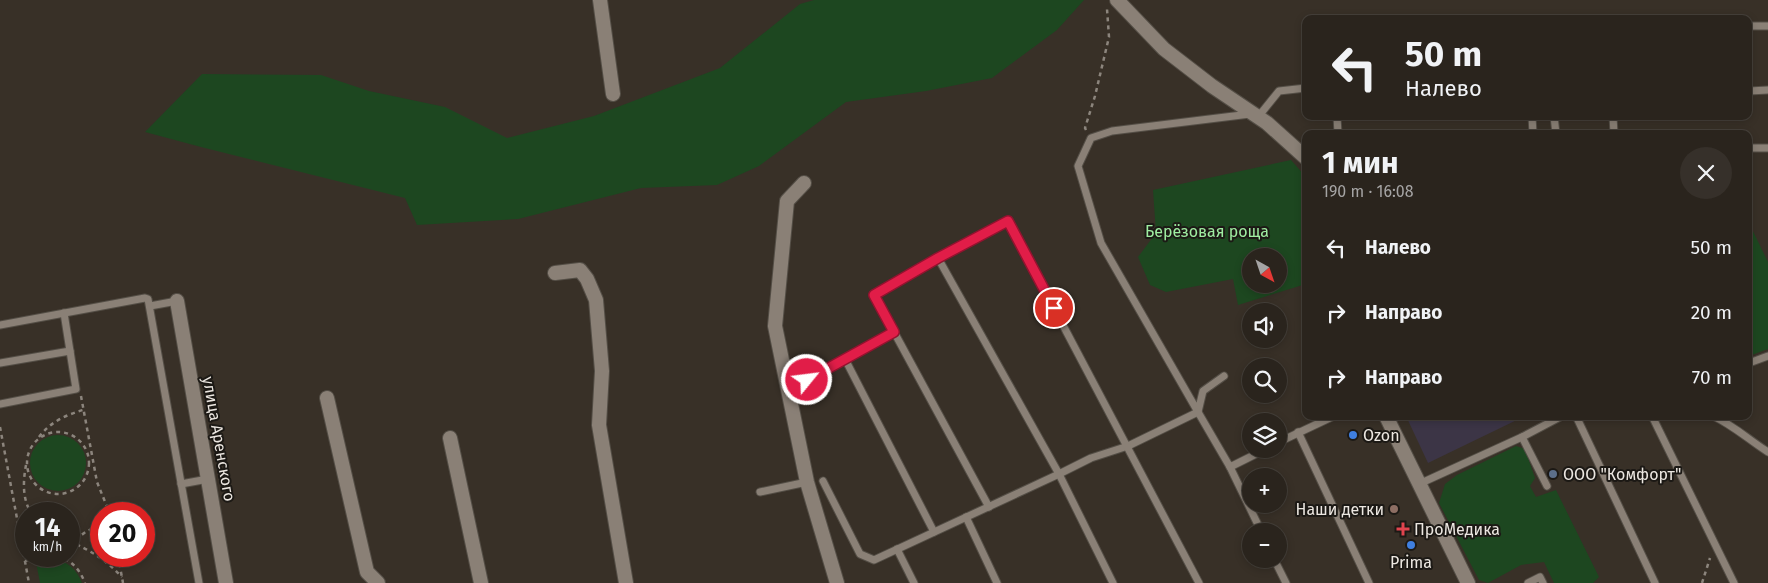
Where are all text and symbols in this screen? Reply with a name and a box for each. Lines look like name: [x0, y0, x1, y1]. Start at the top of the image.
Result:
text: 50 m: [1405, 33, 1482, 75]
icon: left: [1322, 35, 1387, 100]
text: Налево: [1405, 75, 1482, 102]
text: 1 мин: [1322, 145, 1399, 181]
button: close: [1680, 147, 1732, 199]
text: 190 m · 16:08: [1322, 182, 1414, 201]
park label: Берёзовая роща: [1145, 222, 1269, 241]
icon: left: [1322, 234, 1350, 262]
text: Налево: [1365, 236, 1431, 259]
text: 50 m: [1691, 236, 1732, 259]
north arrow: [1242, 248, 1288, 292]
map controls: [1242, 248, 1287, 568]
pin: [1033, 287, 1075, 329]
icon: arrive: [1040, 294, 1068, 322]
icon: right: [1322, 299, 1350, 327]
text: Направо: [1365, 301, 1442, 324]
text: 20 m: [1691, 301, 1732, 324]
button: sound: [1242, 303, 1287, 348]
position arrow: [780, 353, 832, 405]
button: search: [1242, 358, 1287, 403]
icon: right: [1322, 364, 1350, 392]
text: Направо: [1365, 366, 1442, 389]
text: 70 m: [1692, 366, 1732, 389]
street label: улица Аренского: [199, 375, 239, 503]
button: layers: [1242, 413, 1287, 458]
place label: Ozon: [1363, 426, 1400, 445]
marker: Ozon: [1347, 429, 1359, 441]
place label: ООО "Комфорт": [1563, 465, 1681, 484]
button: +: [1242, 468, 1287, 513]
marker: ООО "Комфорт": [1547, 468, 1559, 480]
place label: Наши детки: [1296, 500, 1384, 519]
speed limit sign: 20: [90, 502, 155, 567]
marker: Наши детки: [1388, 503, 1400, 515]
text: 14: [35, 513, 60, 543]
place label: ПроМедика: [1414, 520, 1500, 539]
marker: ПроМедика: [1396, 522, 1410, 536]
button: −: [1242, 523, 1287, 568]
marker: Prima: [1405, 539, 1417, 551]
text: km/h: [33, 540, 62, 554]
place label: Prima: [1390, 553, 1432, 572]

